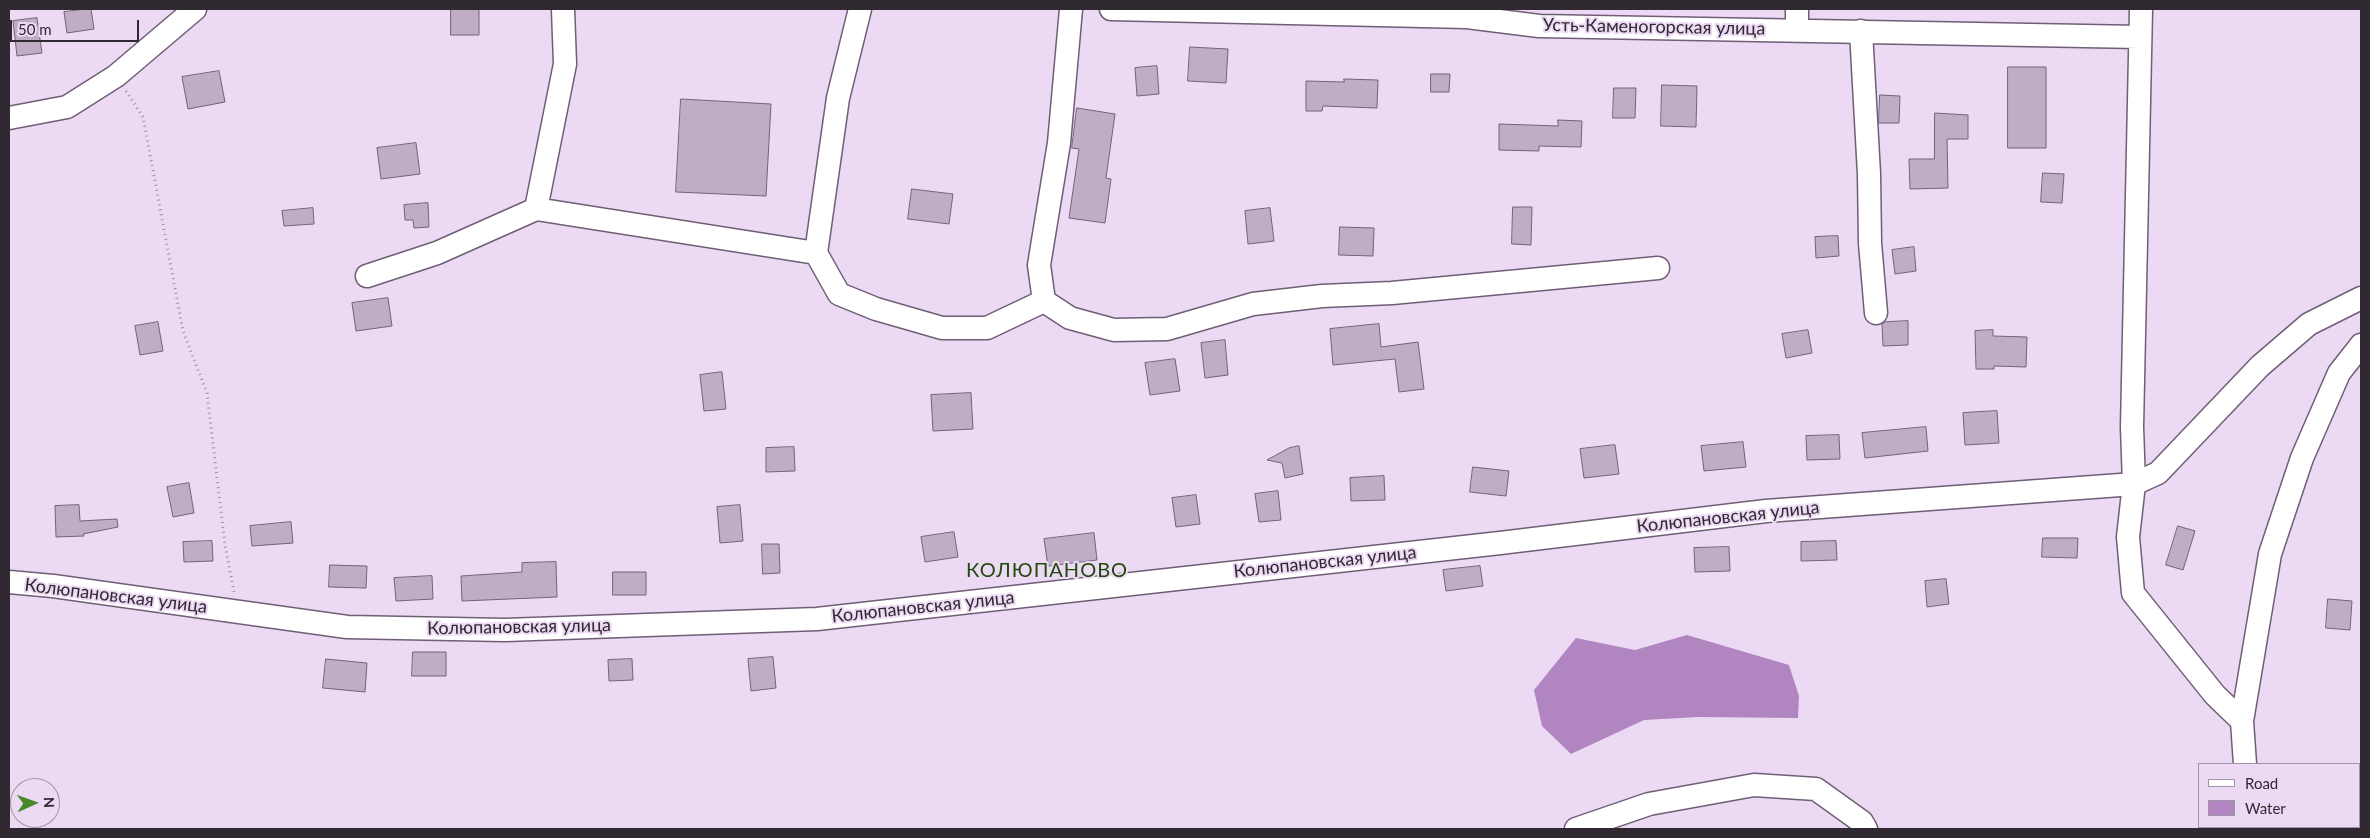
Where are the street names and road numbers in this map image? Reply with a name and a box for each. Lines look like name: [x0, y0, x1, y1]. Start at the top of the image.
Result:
street label: Усть-Каменогорская улица: [1543, 14, 1765, 40]
street label: Колюпановская улица: [1635, 497, 1821, 537]
street label: Колюпановская улица: [1232, 542, 1418, 582]
street label: Колюпановская улица: [23, 574, 209, 618]
street label: Колюпановская улица: [830, 587, 1016, 627]
street label: Колюпановская улица: [427, 615, 611, 639]

